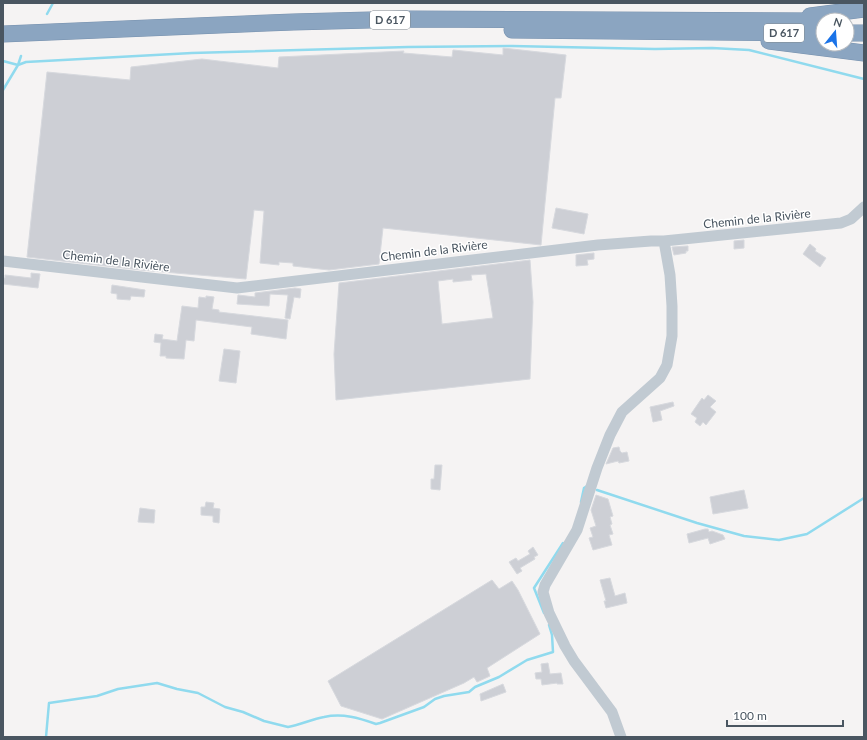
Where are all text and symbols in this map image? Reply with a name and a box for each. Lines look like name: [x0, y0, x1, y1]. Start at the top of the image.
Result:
road number: D 617: [370, 11, 410, 29]
north arrow: [815, 12, 855, 52]
text: N: [832, 15, 844, 29]
road number: D 617: [764, 24, 804, 42]
street label: Chemin de la Rivière: [703, 205, 811, 232]
street label: Chemin de la Rivière: [380, 236, 488, 265]
street label: Chemin de la Rivière: [62, 246, 170, 275]
scale bar: [727, 702, 843, 728]
text: 100 m: [733, 708, 767, 723]

